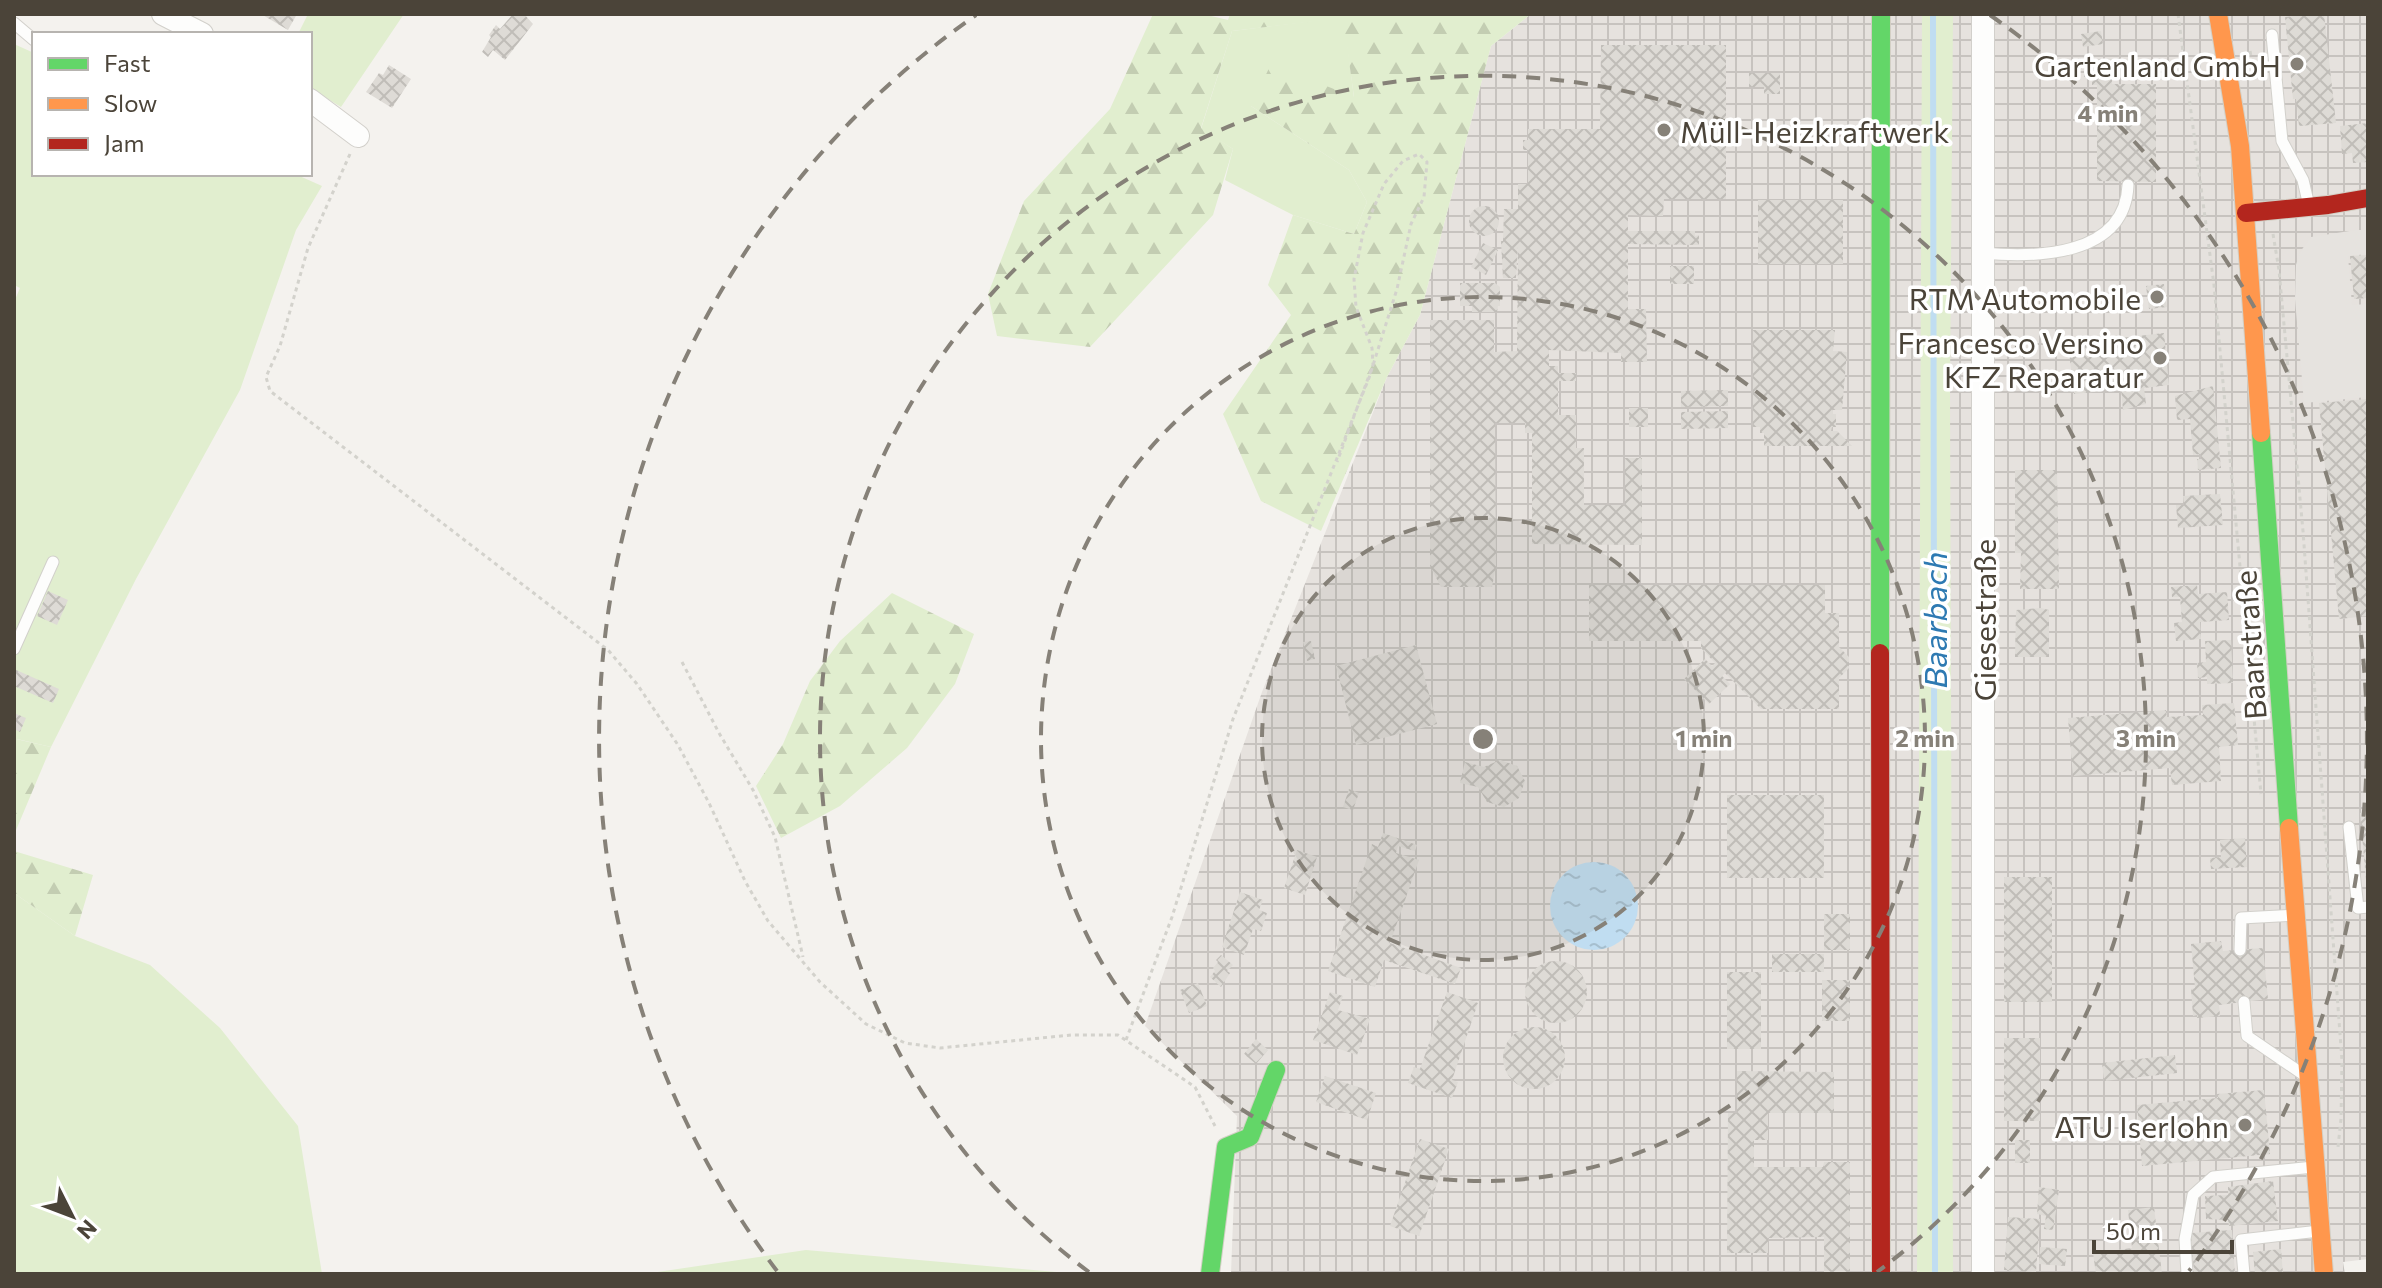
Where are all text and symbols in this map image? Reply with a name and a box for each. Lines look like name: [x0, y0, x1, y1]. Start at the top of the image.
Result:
legend: [32, 32, 312, 176]
place label: Gartenland GmbH: [2034, 46, 2281, 83]
text: Fast: [104, 48, 151, 77]
marker: Gartenland GmbH: [2288, 55, 2306, 73]
text: Slow: [104, 88, 157, 117]
text: 4 min: [2078, 98, 2138, 127]
place label: Müll-Heizkraftwerk: [1680, 112, 1950, 149]
marker: Müll-Heizkraftwerk: [1655, 121, 1673, 139]
text: Jam: [104, 128, 144, 157]
place label: RTM Automobile: [1909, 279, 2141, 316]
marker: RTM Automobile: [2148, 288, 2166, 306]
place label: Francesco Versino KFZ Reparatur: [1898, 323, 2144, 394]
marker: Francesco Versino KFZ Reparatur: [2151, 349, 2169, 367]
street label: Giesestraße: [1965, 539, 2002, 701]
water label: Baarbach: [1914, 552, 1954, 688]
street label: Baarstraße: [2225, 569, 2273, 721]
text: 1 min: [1676, 723, 1732, 752]
text: 2 min: [1895, 723, 1955, 752]
text: 3 min: [2116, 723, 2176, 752]
centre of rings: [1469, 725, 1497, 753]
place label: ATU Iserlohn: [2054, 1107, 2229, 1144]
marker: ATU Iserlohn: [2236, 1116, 2254, 1134]
north arrow: [32, 1176, 112, 1256]
scale bar: [2094, 1204, 2232, 1254]
text: N: [72, 1215, 103, 1245]
text: 50 m: [2106, 1216, 2161, 1245]

